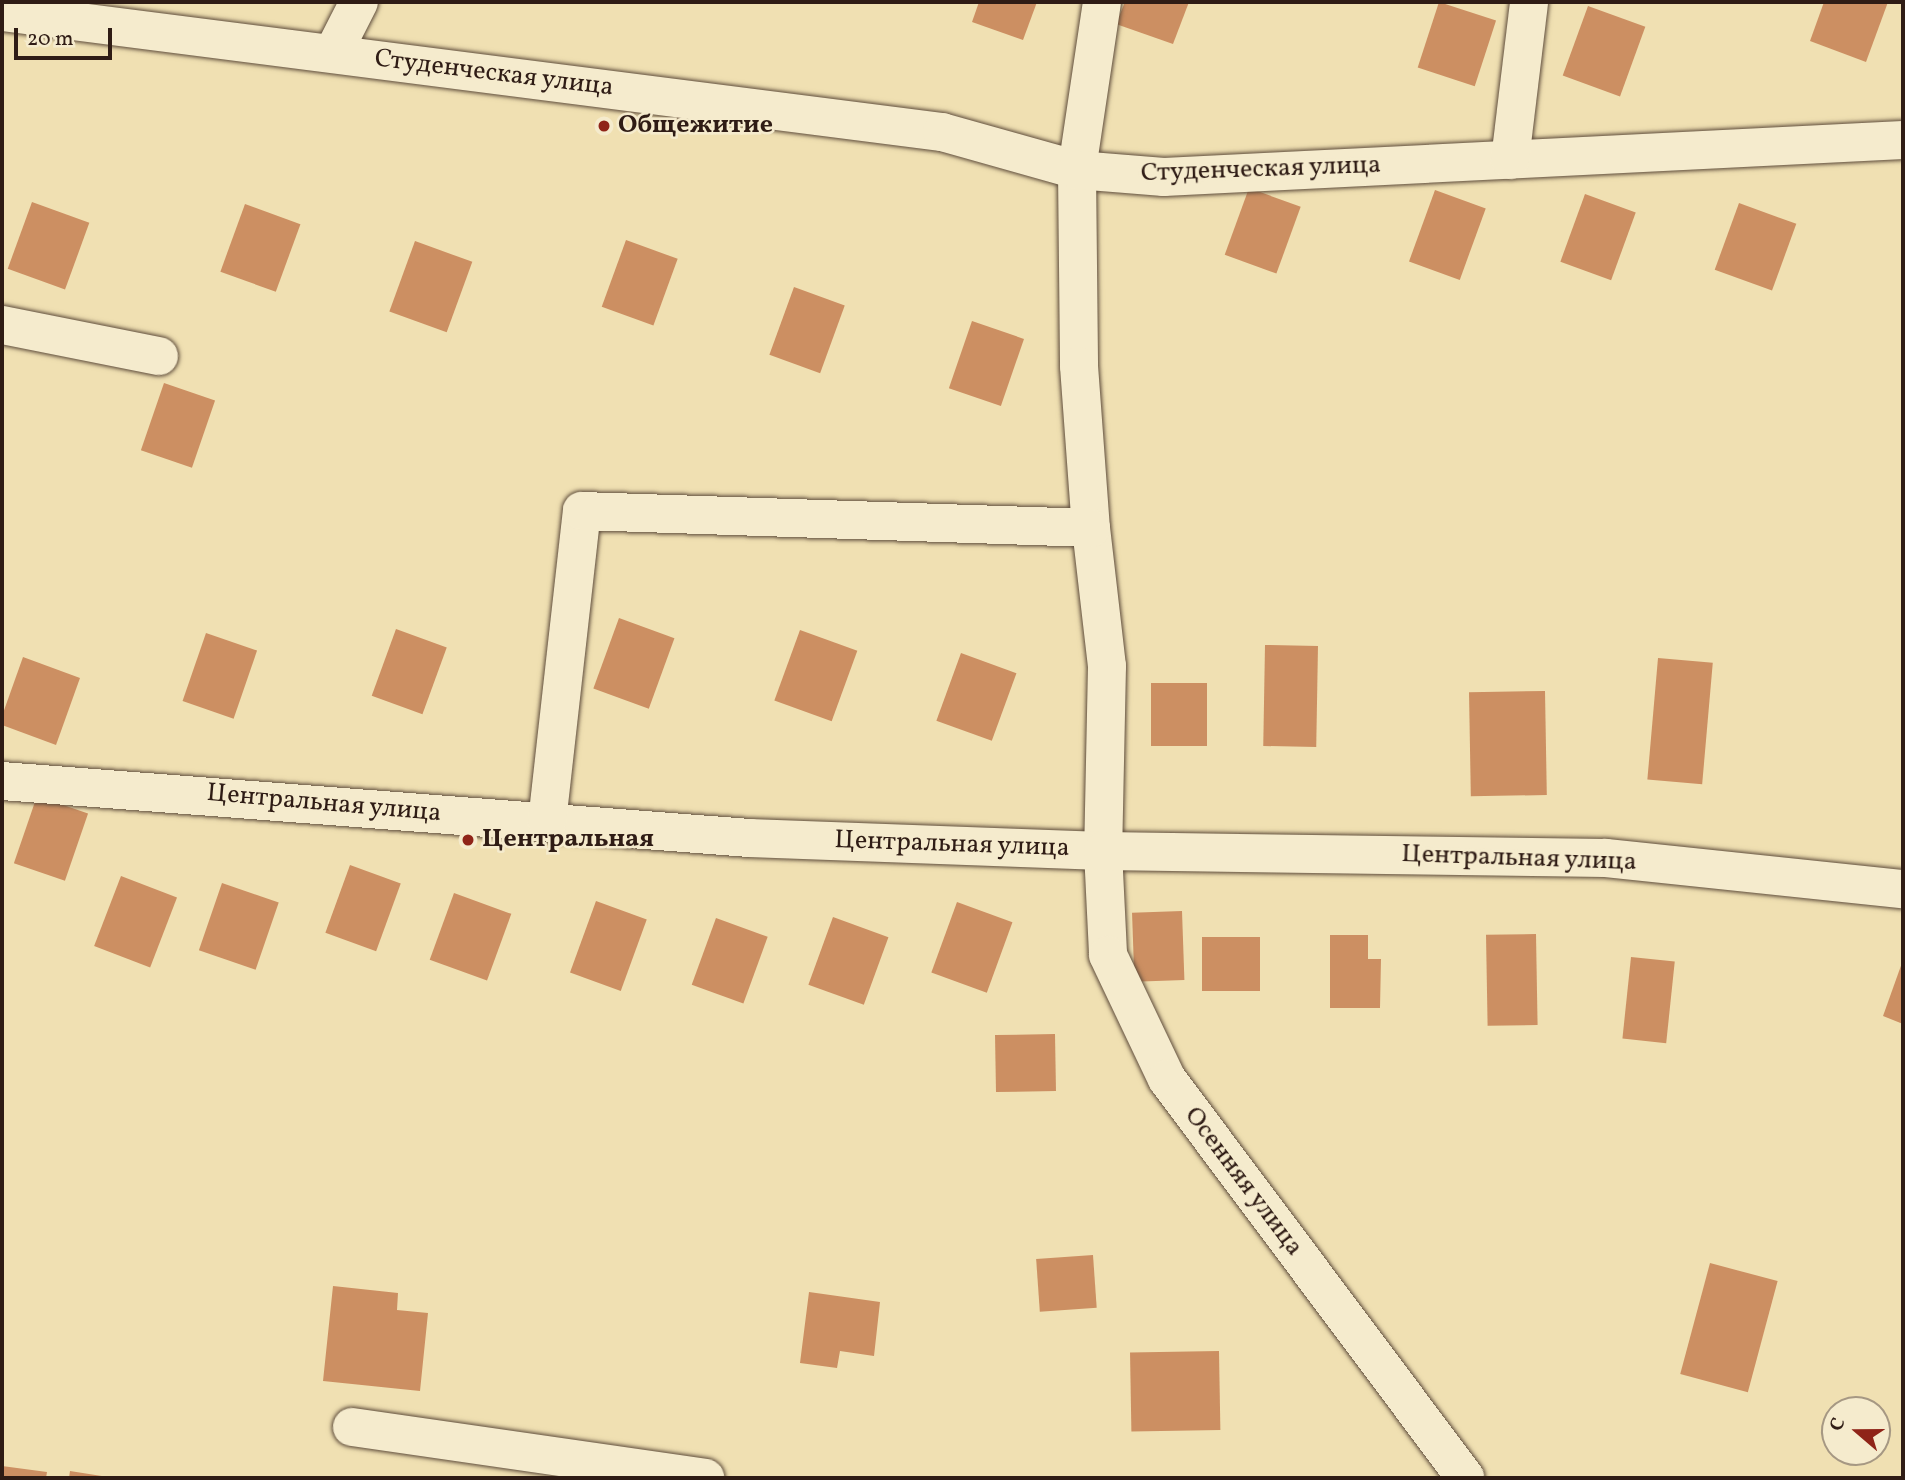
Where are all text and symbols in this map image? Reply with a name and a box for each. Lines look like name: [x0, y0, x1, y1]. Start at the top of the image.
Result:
scale bar: [18, 14, 116, 58]
text: 20 m: [27, 25, 73, 54]
street label: Студенческая улица: [372, 44, 616, 104]
place label: Общежитие: [618, 110, 773, 142]
marker: Общежитие: [596, 118, 612, 134]
street label: Студенческая улица: [1140, 150, 1382, 190]
street label: Центральная улица: [205, 778, 443, 830]
place label: Центральная: [482, 824, 654, 856]
street label: Центральная улица: [833, 825, 1071, 865]
marker: Центральная: [460, 832, 476, 848]
street label: Центральная улица: [1400, 839, 1638, 879]
street label: Осенняя улица: [1177, 1101, 1309, 1263]
north arrow: [1821, 1396, 1891, 1466]
text: С: [1824, 1414, 1852, 1435]

